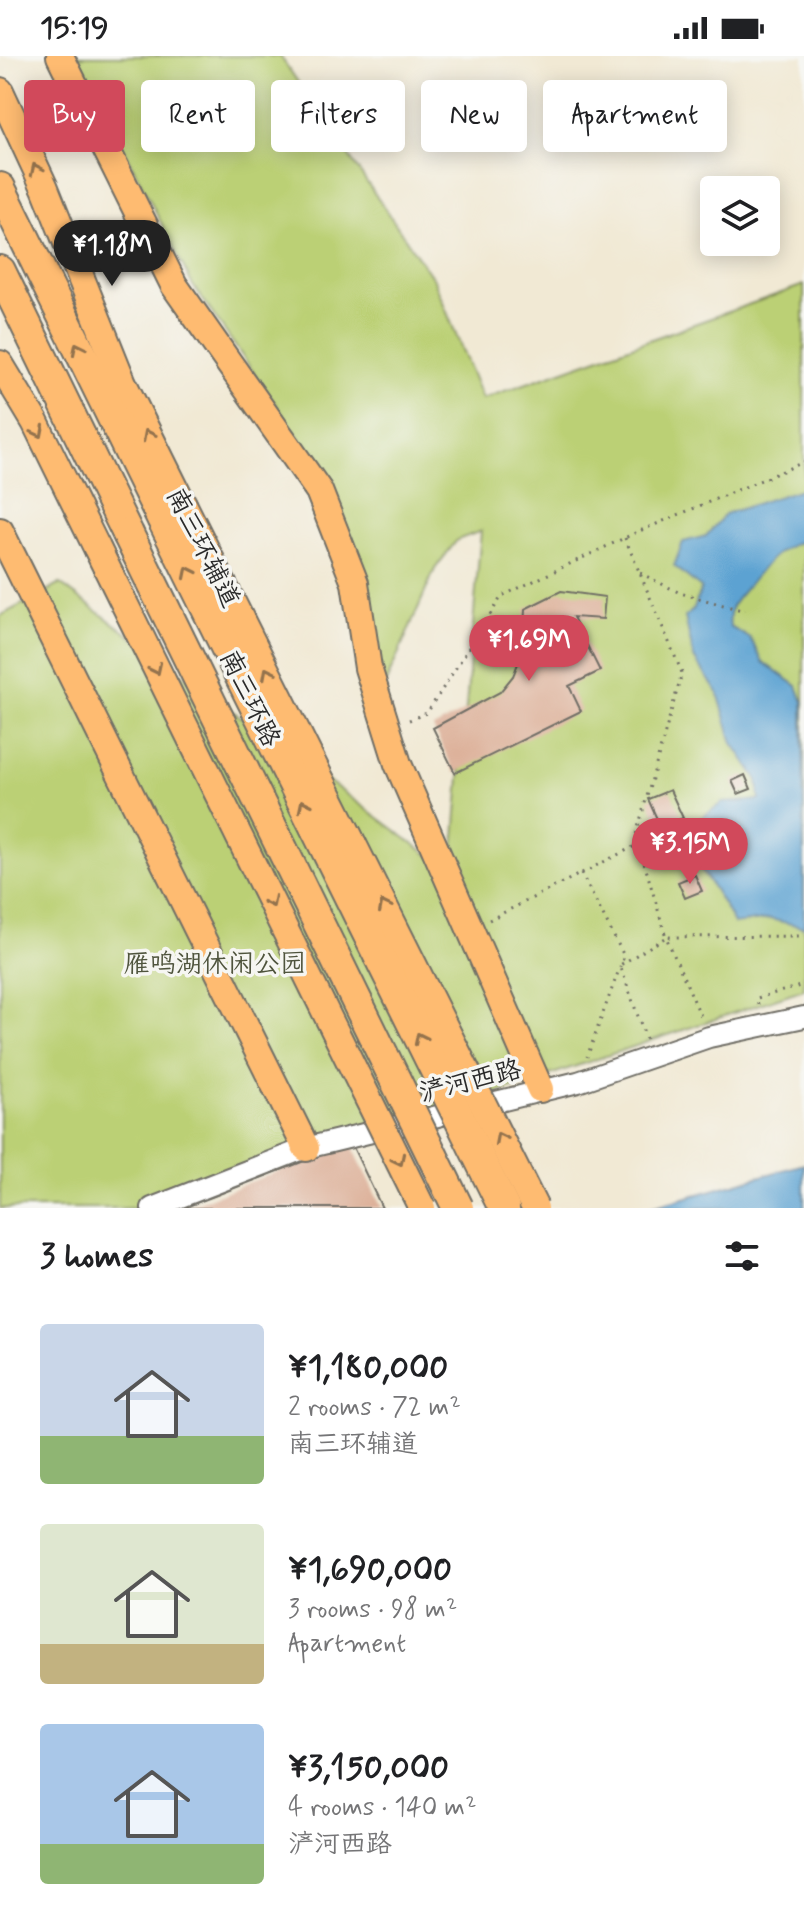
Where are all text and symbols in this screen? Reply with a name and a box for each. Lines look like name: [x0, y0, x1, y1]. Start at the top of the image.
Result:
text: 15:19: [40, 9, 109, 48]
chip: Buy: [24, 80, 125, 152]
chip: Rent: [141, 80, 255, 152]
chip: Filters: [271, 80, 405, 152]
chip: New: [421, 80, 527, 152]
chip: Apartment: [543, 80, 727, 152]
one-way arrow: [30, 163, 46, 178]
map controls: [700, 176, 780, 256]
button: layers: [700, 176, 780, 256]
pin: ¥1.18M: [47, 220, 177, 288]
text: ¥1.18M: [72, 229, 152, 263]
one-way arrow: [72, 341, 88, 356]
one-way arrow: [30, 423, 45, 438]
one-way arrow: [143, 428, 158, 443]
street label: 南三环辅道: [158, 482, 247, 614]
one-way arrow: [182, 566, 198, 580]
pin: ¥1.69M: [464, 615, 594, 683]
text: ¥1.69M: [487, 624, 571, 658]
street label: 南三环路: [211, 645, 287, 753]
one-way arrow: [147, 660, 162, 675]
one-way arrow: [262, 667, 277, 682]
one-way arrow: [298, 798, 314, 813]
pin: ¥3.15M: [625, 818, 755, 886]
text: ¥3.15M: [650, 827, 730, 861]
one-way arrow: [262, 893, 277, 908]
one-way arrow: [378, 899, 394, 914]
park label: 雁鸣湖休闲公园: [124, 948, 306, 982]
one-way arrow: [414, 1031, 430, 1046]
street label: 浐河西路: [416, 1053, 525, 1111]
one-way arrow: [495, 1132, 510, 1147]
one-way arrow: [389, 1152, 405, 1166]
text: 3 homes: [40, 1234, 153, 1279]
icon: filters: [720, 1234, 764, 1278]
text: ¥1,180,000: [288, 1346, 448, 1391]
icon: home: [104, 1356, 200, 1452]
text: 2 rooms · 72 m²: [288, 1391, 461, 1425]
text: 南三环辅道: [288, 1428, 418, 1462]
text: ¥1,690,000: [288, 1548, 452, 1593]
icon: home: [104, 1556, 200, 1652]
text: 3 rooms · 98 m²: [288, 1593, 457, 1627]
text: Apartment: [288, 1627, 406, 1661]
text: ¥3,150,000: [288, 1746, 449, 1791]
icon: home: [104, 1756, 200, 1852]
text: 4 rooms · 140 m²: [288, 1791, 477, 1825]
text: 浐河西路: [288, 1828, 392, 1862]

